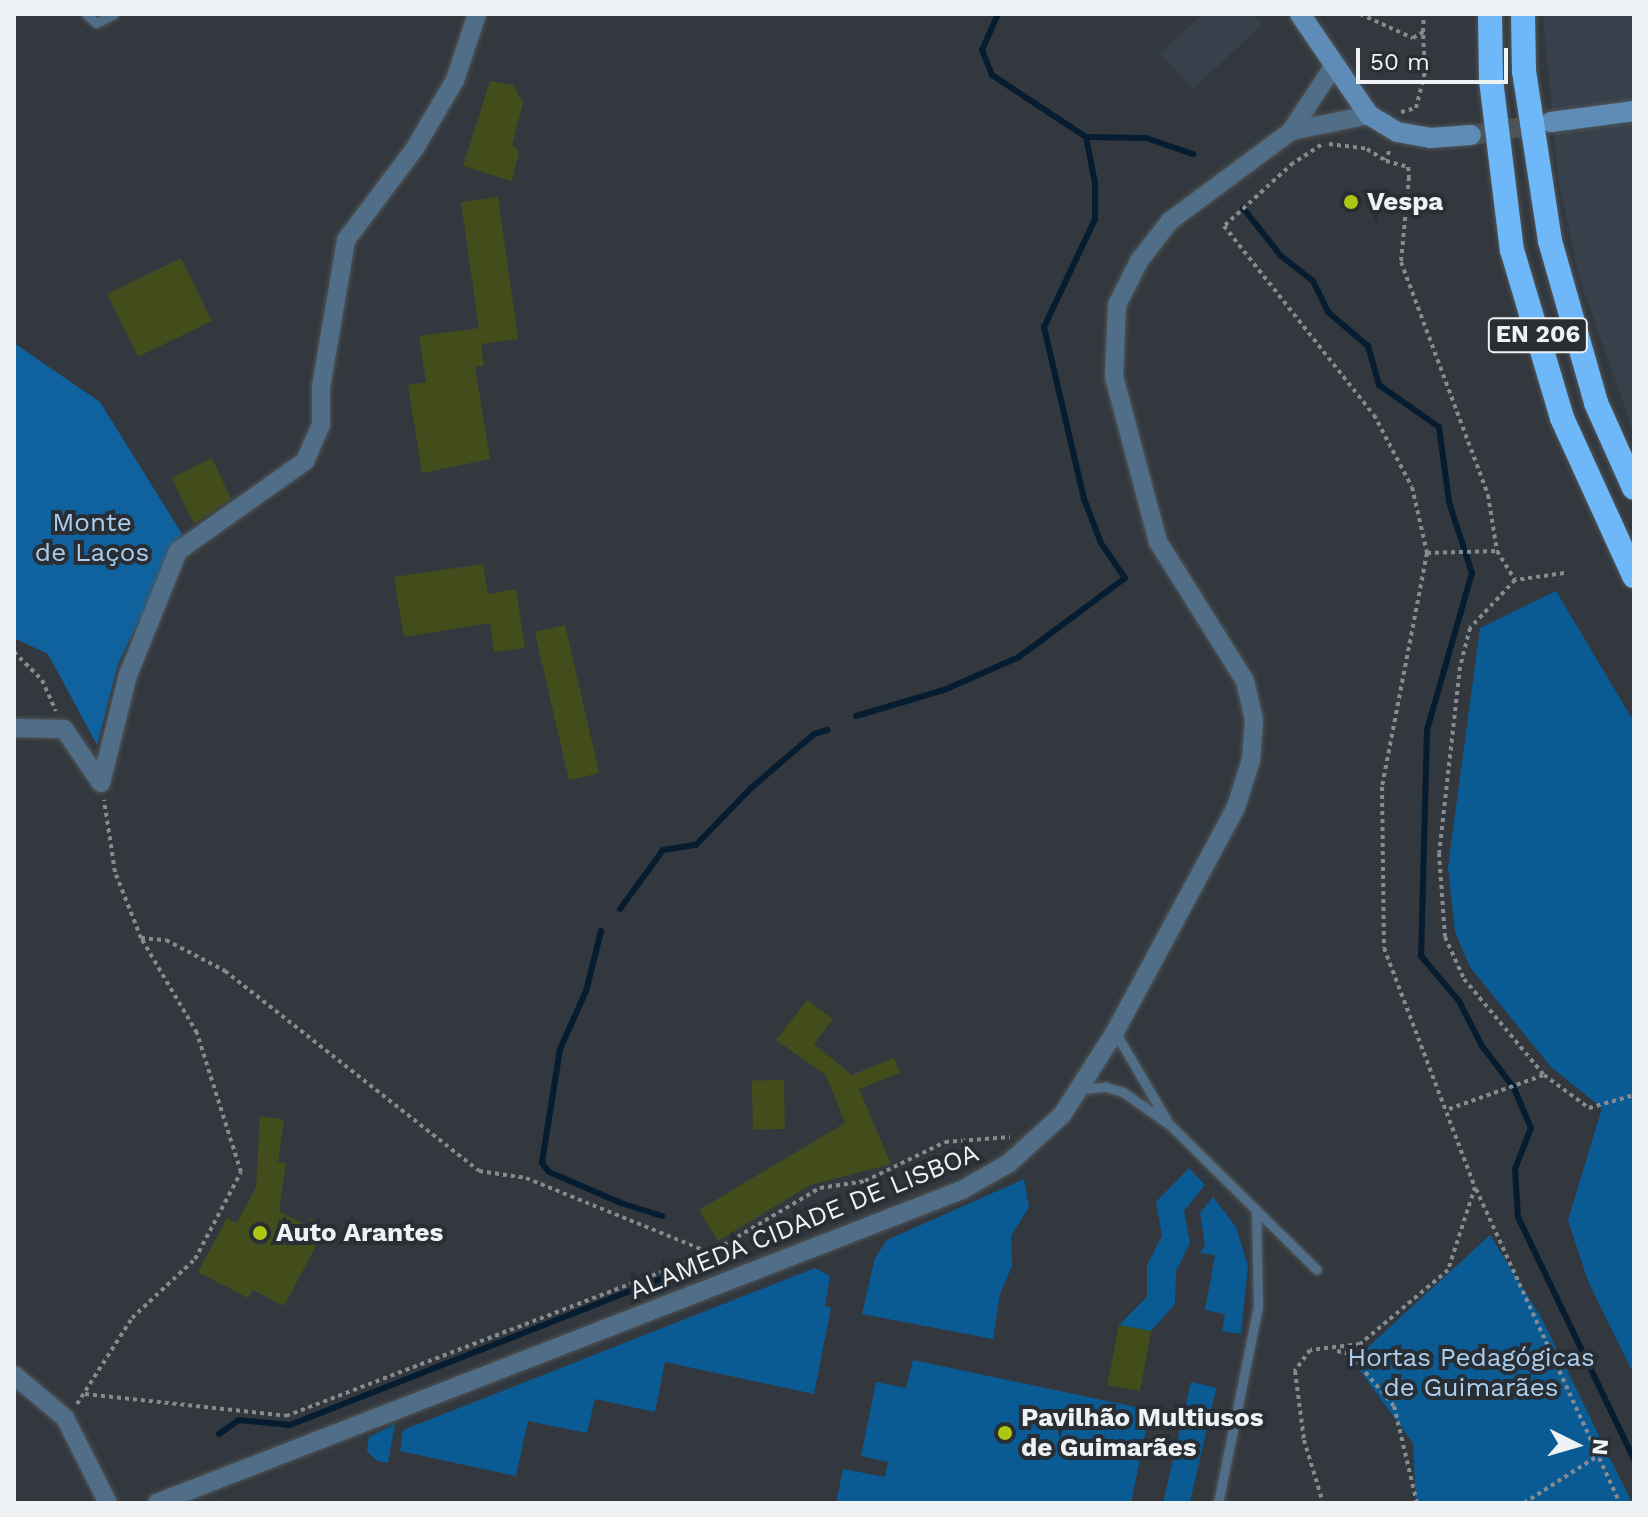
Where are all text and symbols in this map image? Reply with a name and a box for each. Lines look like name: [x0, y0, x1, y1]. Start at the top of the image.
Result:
scale bar: [1360, 32, 1512, 82]
text: 50 m: [1370, 48, 1430, 76]
place label: Vespa: [1367, 186, 1443, 218]
marker: Vespa: [1342, 193, 1360, 211]
road number: EN 206: [1486, 315, 1590, 355]
park label: Monte de Laços: [35, 507, 149, 568]
street label: ALAMEDA CIDADE DE LISBOA: [624, 1137, 984, 1307]
place label: Auto Arantes: [276, 1217, 444, 1249]
marker: Auto Arantes: [251, 1224, 269, 1242]
park label: Hortas Pedagógicas de Guimarães: [1347, 1342, 1595, 1404]
place label: Pavilhão Multiusos de Guimarães: [1021, 1402, 1264, 1464]
north arrow: [1536, 1405, 1616, 1485]
marker: Pavilhão Multiusos de Guimarães: [996, 1424, 1014, 1442]
text: N: [1587, 1438, 1614, 1456]

